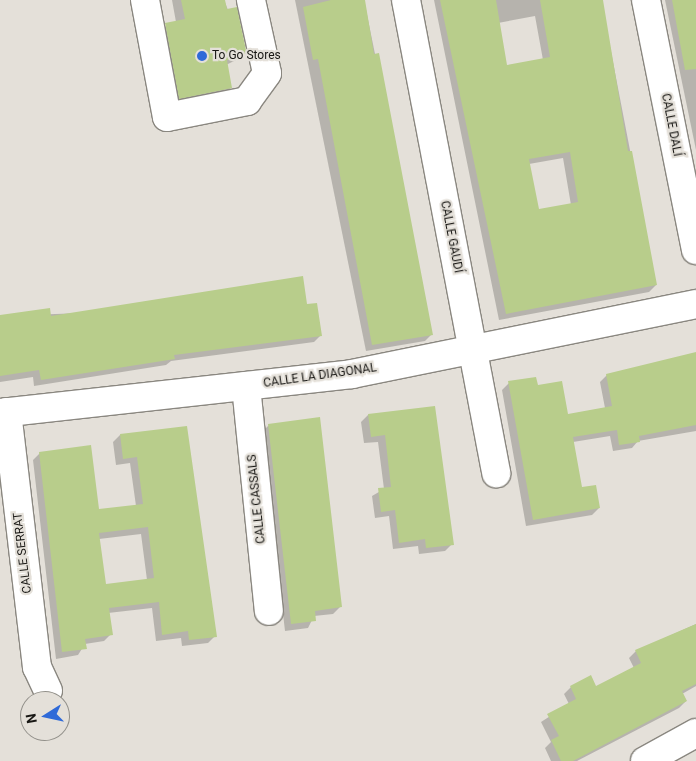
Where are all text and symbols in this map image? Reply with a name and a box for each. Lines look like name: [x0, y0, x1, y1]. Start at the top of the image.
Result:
place label: To Go Stores: [212, 49, 281, 63]
marker: To Go Stores: [196, 50, 208, 62]
street label: CALLE DALÍ: [658, 92, 684, 158]
street label: CALLE GAUDÍ: [437, 200, 465, 274]
street label: CALLE LA DIAGONAL: [262, 361, 378, 391]
street label: CALLE CASSALS: [245, 454, 269, 544]
street label: CALLE SERRAT: [11, 512, 35, 594]
north arrow: [20, 691, 70, 741]
text: N: [22, 712, 40, 725]

